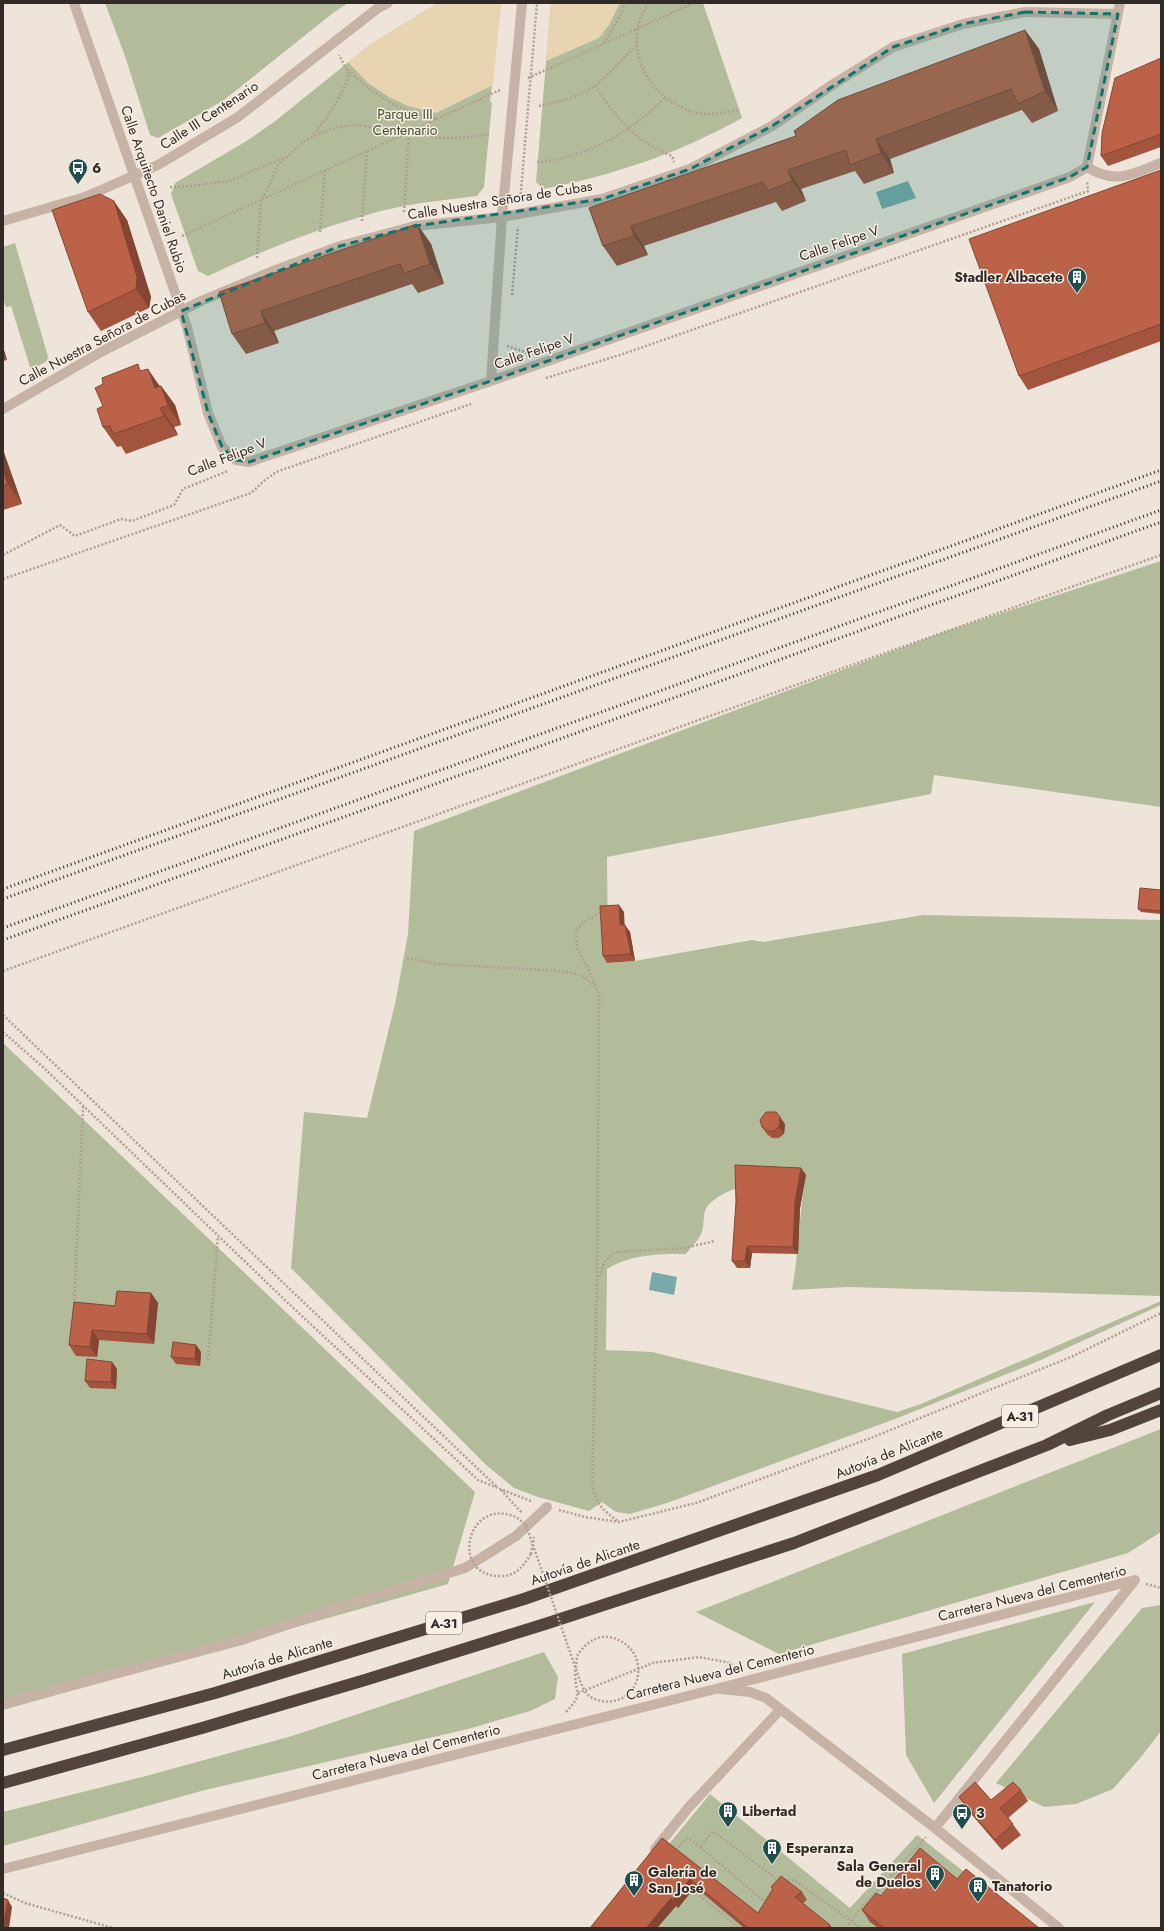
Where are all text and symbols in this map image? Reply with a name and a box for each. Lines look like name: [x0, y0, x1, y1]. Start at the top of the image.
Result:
street label: Calle III Centenario: [156, 75, 262, 154]
street label: Calle Arquitecto Daniel Rubio: [116, 103, 192, 276]
park label: Parque III Centenario: [373, 104, 438, 140]
bus stop icon: 6: [67, 157, 89, 185]
place label: 6: [92, 158, 101, 178]
street label: Calle Nuestra Señora de Cubas: [406, 175, 594, 224]
street label: Calle Felipe V: [796, 220, 882, 266]
building icon: Stadler Albacete: [1066, 266, 1088, 294]
place label: Stadler Albacete: [954, 267, 1063, 287]
street label: Calle Nuestra Señora de Cubas: [15, 285, 189, 391]
street label: Calle Felipe V: [491, 328, 577, 374]
street label: Calle Felipe V: [184, 432, 270, 481]
road number: A-31: [1002, 1405, 1038, 1427]
street label: Autovía de Alicante: [832, 1422, 946, 1484]
street label: Autovía de Alicante: [528, 1534, 642, 1590]
street label: Carretera Nueva del Cementerio: [936, 1560, 1128, 1626]
road number: A-31: [426, 1612, 462, 1634]
street label: Autovía de Alicante: [219, 1632, 335, 1684]
street label: Carretera Nueva del Cementerio: [624, 1639, 816, 1705]
street label: Carretera Nueva del Cementerio: [310, 1719, 502, 1785]
building icon: Libertad: [717, 1800, 739, 1828]
place label: Libertad: [742, 1801, 796, 1821]
bus stop icon: 3: [951, 1802, 973, 1830]
place label: 3: [976, 1803, 985, 1823]
building icon: Esperanza: [761, 1837, 783, 1865]
place label: Esperanza: [786, 1838, 854, 1858]
place label: Sala General de Duelos: [837, 1856, 922, 1892]
place label: Galería de San José: [648, 1862, 717, 1898]
building icon: Sala General de Duelos: [924, 1863, 946, 1891]
building icon: Galería de San José: [623, 1869, 645, 1897]
building icon: Tanatorio: [967, 1875, 989, 1903]
place label: Tanatorio: [992, 1876, 1052, 1896]

